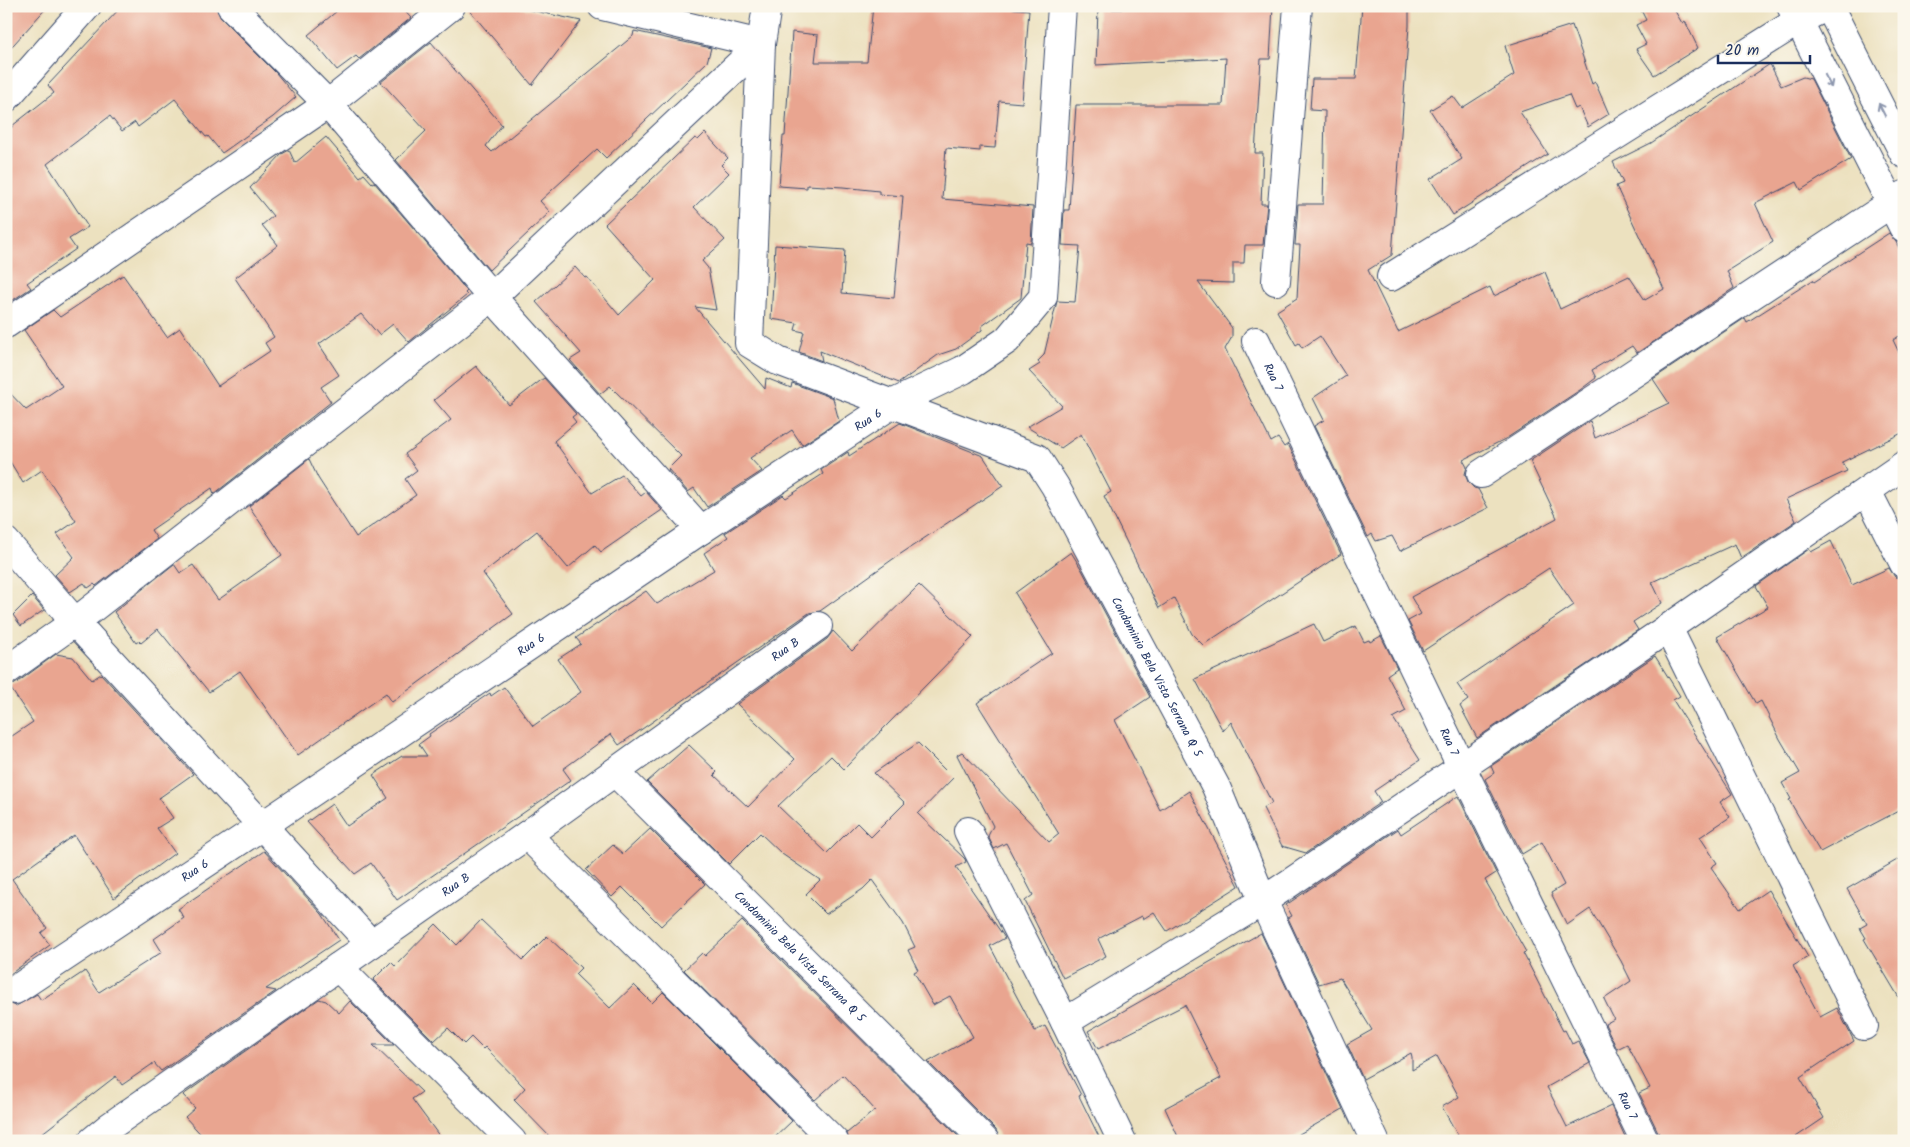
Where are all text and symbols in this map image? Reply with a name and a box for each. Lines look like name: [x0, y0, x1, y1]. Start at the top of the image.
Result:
scale bar: [1718, 32, 1810, 64]
text: 20 m: [1725, 39, 1759, 63]
one-way arrow: [1824, 73, 1833, 88]
one-way arrow: [1877, 103, 1887, 118]
street label: Rua 7: [1259, 360, 1288, 395]
street label: Rua 6: [850, 404, 886, 436]
street label: Condominio Bela Vista Serrana Q 5: [1106, 593, 1208, 762]
street label: Rua 6: [513, 628, 549, 661]
street label: Rua B: [767, 633, 803, 666]
street label: Rua 7: [1435, 725, 1464, 759]
street label: Rua 6: [177, 854, 213, 887]
street label: Rua B: [438, 868, 474, 901]
street label: Condominio Bela Vista Serrana Q 5: [730, 886, 871, 1028]
street label: Rua 7: [1613, 1088, 1643, 1123]

